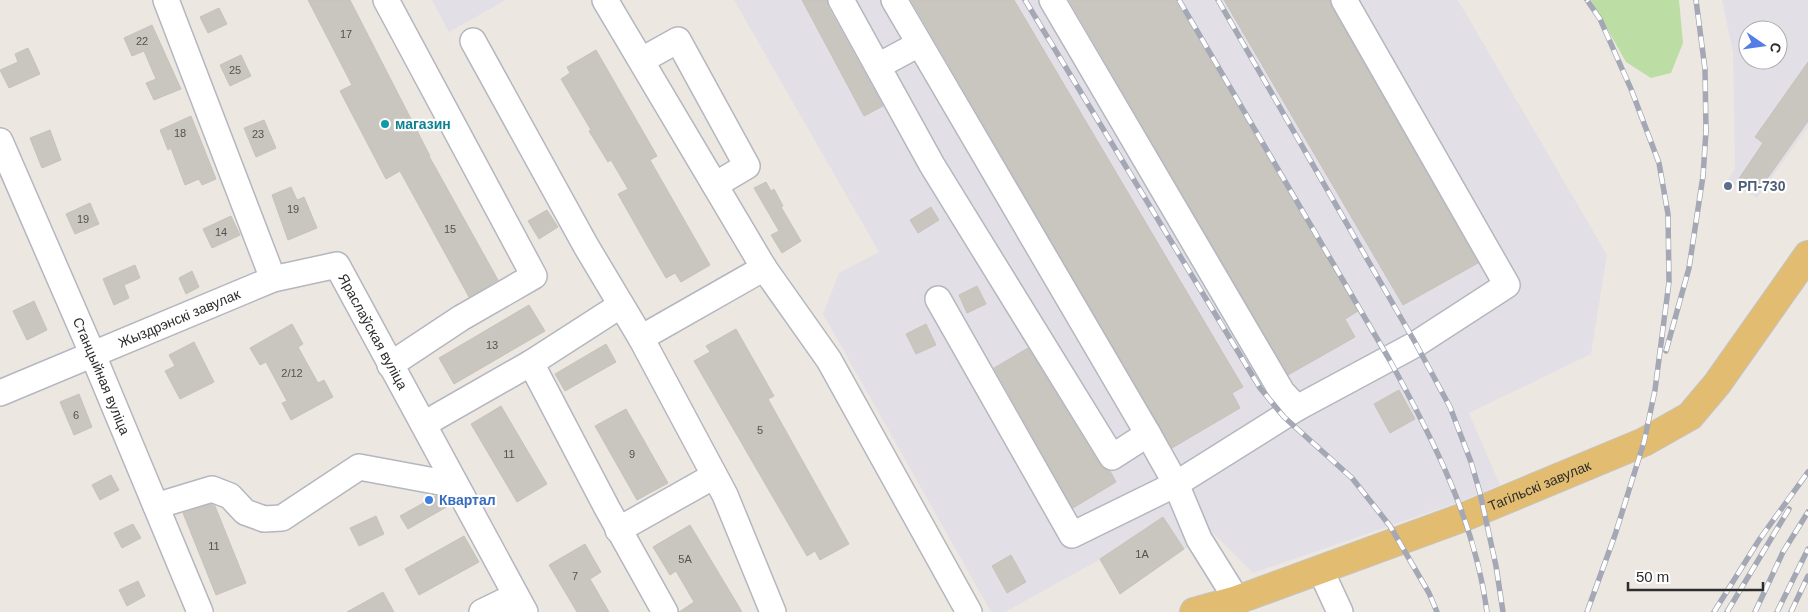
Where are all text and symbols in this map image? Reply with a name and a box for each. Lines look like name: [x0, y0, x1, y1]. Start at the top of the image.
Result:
north arrow: [1738, 20, 1788, 70]
house number: 17: [340, 28, 352, 40]
house number: 22: [136, 35, 148, 47]
text: С: [1767, 41, 1785, 55]
house number: 25: [229, 64, 241, 76]
place label: магазин: [395, 116, 451, 132]
marker: магазин: [379, 118, 391, 130]
house number: 18: [174, 127, 186, 139]
house number: 23: [252, 128, 264, 140]
place label: РП-730: [1738, 178, 1786, 194]
marker: РП-730: [1722, 180, 1734, 192]
house number: 19: [287, 203, 299, 215]
house number: 19: [77, 213, 89, 225]
house number: 15: [444, 223, 456, 235]
house number: 14: [215, 226, 227, 238]
street label: Яраслаўская вуліца: [335, 271, 411, 392]
street label: Жыздрэнскі завулак: [116, 285, 243, 351]
street label: Станцыйная вуліца: [70, 315, 133, 437]
house number: 13: [486, 339, 498, 351]
house number: 2/12: [281, 367, 303, 379]
house number: 6: [73, 409, 79, 421]
house number: 5: [757, 424, 763, 436]
house number: 11: [503, 448, 515, 460]
house number: 9: [629, 448, 635, 460]
street label: Тагільскі завулак: [1486, 457, 1594, 514]
place label: Квартал: [439, 492, 496, 508]
marker: Квартал: [423, 494, 435, 506]
house number: 11: [208, 540, 220, 552]
house number: 1А: [1135, 548, 1149, 560]
house number: 5А: [678, 553, 692, 565]
scale bar: [1628, 560, 1763, 592]
text: 50 m: [1636, 568, 1669, 585]
house number: 7: [572, 570, 578, 582]

